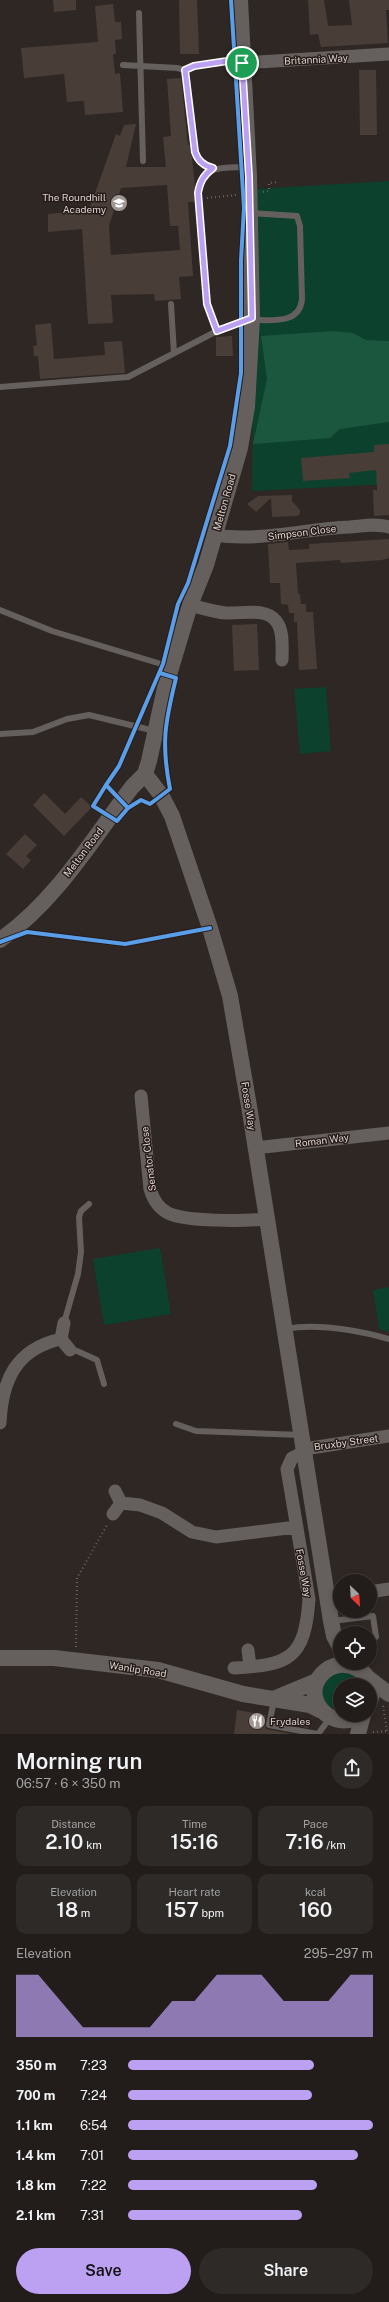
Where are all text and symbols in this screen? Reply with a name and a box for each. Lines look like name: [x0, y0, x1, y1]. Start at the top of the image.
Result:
pin: [225, 46, 259, 80]
street label: Britannia Way: [284, 51, 349, 67]
icon: arrive: [231, 52, 253, 74]
place label: The Roundhill Academy: [42, 191, 107, 215]
school or university icon: The Roundhill Academy: [109, 193, 129, 213]
street label: Melton Road: [210, 472, 238, 532]
street label: Simpson Close: [267, 522, 337, 542]
street label: Melton Road: [61, 825, 105, 879]
street label: Fosse Way: [239, 1081, 259, 1132]
street label: Senator Close: [138, 1126, 158, 1192]
street label: Roman Way: [294, 1131, 350, 1149]
street label: Bruxby Street: [313, 1432, 379, 1452]
street label: Fosse Way: [294, 1548, 314, 1599]
north arrow: [333, 1574, 377, 1618]
map controls: [333, 1574, 377, 1722]
button: locate: [333, 1626, 377, 1670]
street label: Wanlip Road: [108, 1659, 168, 1679]
button: layers: [333, 1678, 377, 1722]
restaurant icon: Frydales: [247, 1711, 267, 1731]
place label: Frydales: [270, 1715, 310, 1727]
button: share: [331, 1747, 373, 1789]
text: Morning run: [16, 1748, 142, 1774]
text: 06:57 · 6 × 350 m: [16, 1776, 121, 1791]
text: Distance: [51, 1818, 96, 1830]
text: Time: [182, 1818, 207, 1830]
text: Pace: [303, 1818, 328, 1830]
text: 2.10: [45, 1830, 83, 1854]
text: 15:16: [171, 1830, 218, 1854]
text: 7:16: [285, 1830, 324, 1854]
text: km: [83, 1839, 102, 1851]
text: /km: [324, 1839, 346, 1851]
text: Elevation: [50, 1886, 97, 1898]
text: Heart rate: [169, 1886, 221, 1898]
text: kcal: [305, 1886, 326, 1898]
text: 18: [57, 1898, 78, 1922]
text: 157: [165, 1898, 199, 1922]
text: 160: [299, 1898, 332, 1922]
text: m: [78, 1907, 90, 1919]
text: bpm: [199, 1907, 224, 1919]
text: Elevation: [16, 1946, 71, 1961]
text: 295–297 m: [304, 1946, 373, 1961]
text: 350 m: [16, 2058, 56, 2073]
text: 7:23: [80, 2058, 107, 2073]
text: 700 m: [16, 2088, 55, 2103]
text: 7:24: [80, 2088, 107, 2103]
text: 1.1 km: [16, 2118, 53, 2133]
text: 6:54: [80, 2118, 108, 2133]
text: 1.4 km: [16, 2148, 56, 2163]
text: 7:01: [80, 2148, 104, 2163]
text: 1.8 km: [16, 2178, 56, 2193]
text: 7:22: [80, 2178, 107, 2193]
text: 2.1 km: [16, 2208, 55, 2223]
text: 7:31: [80, 2208, 104, 2223]
button: Save: [16, 2248, 191, 2294]
button: Share: [199, 2248, 373, 2294]

